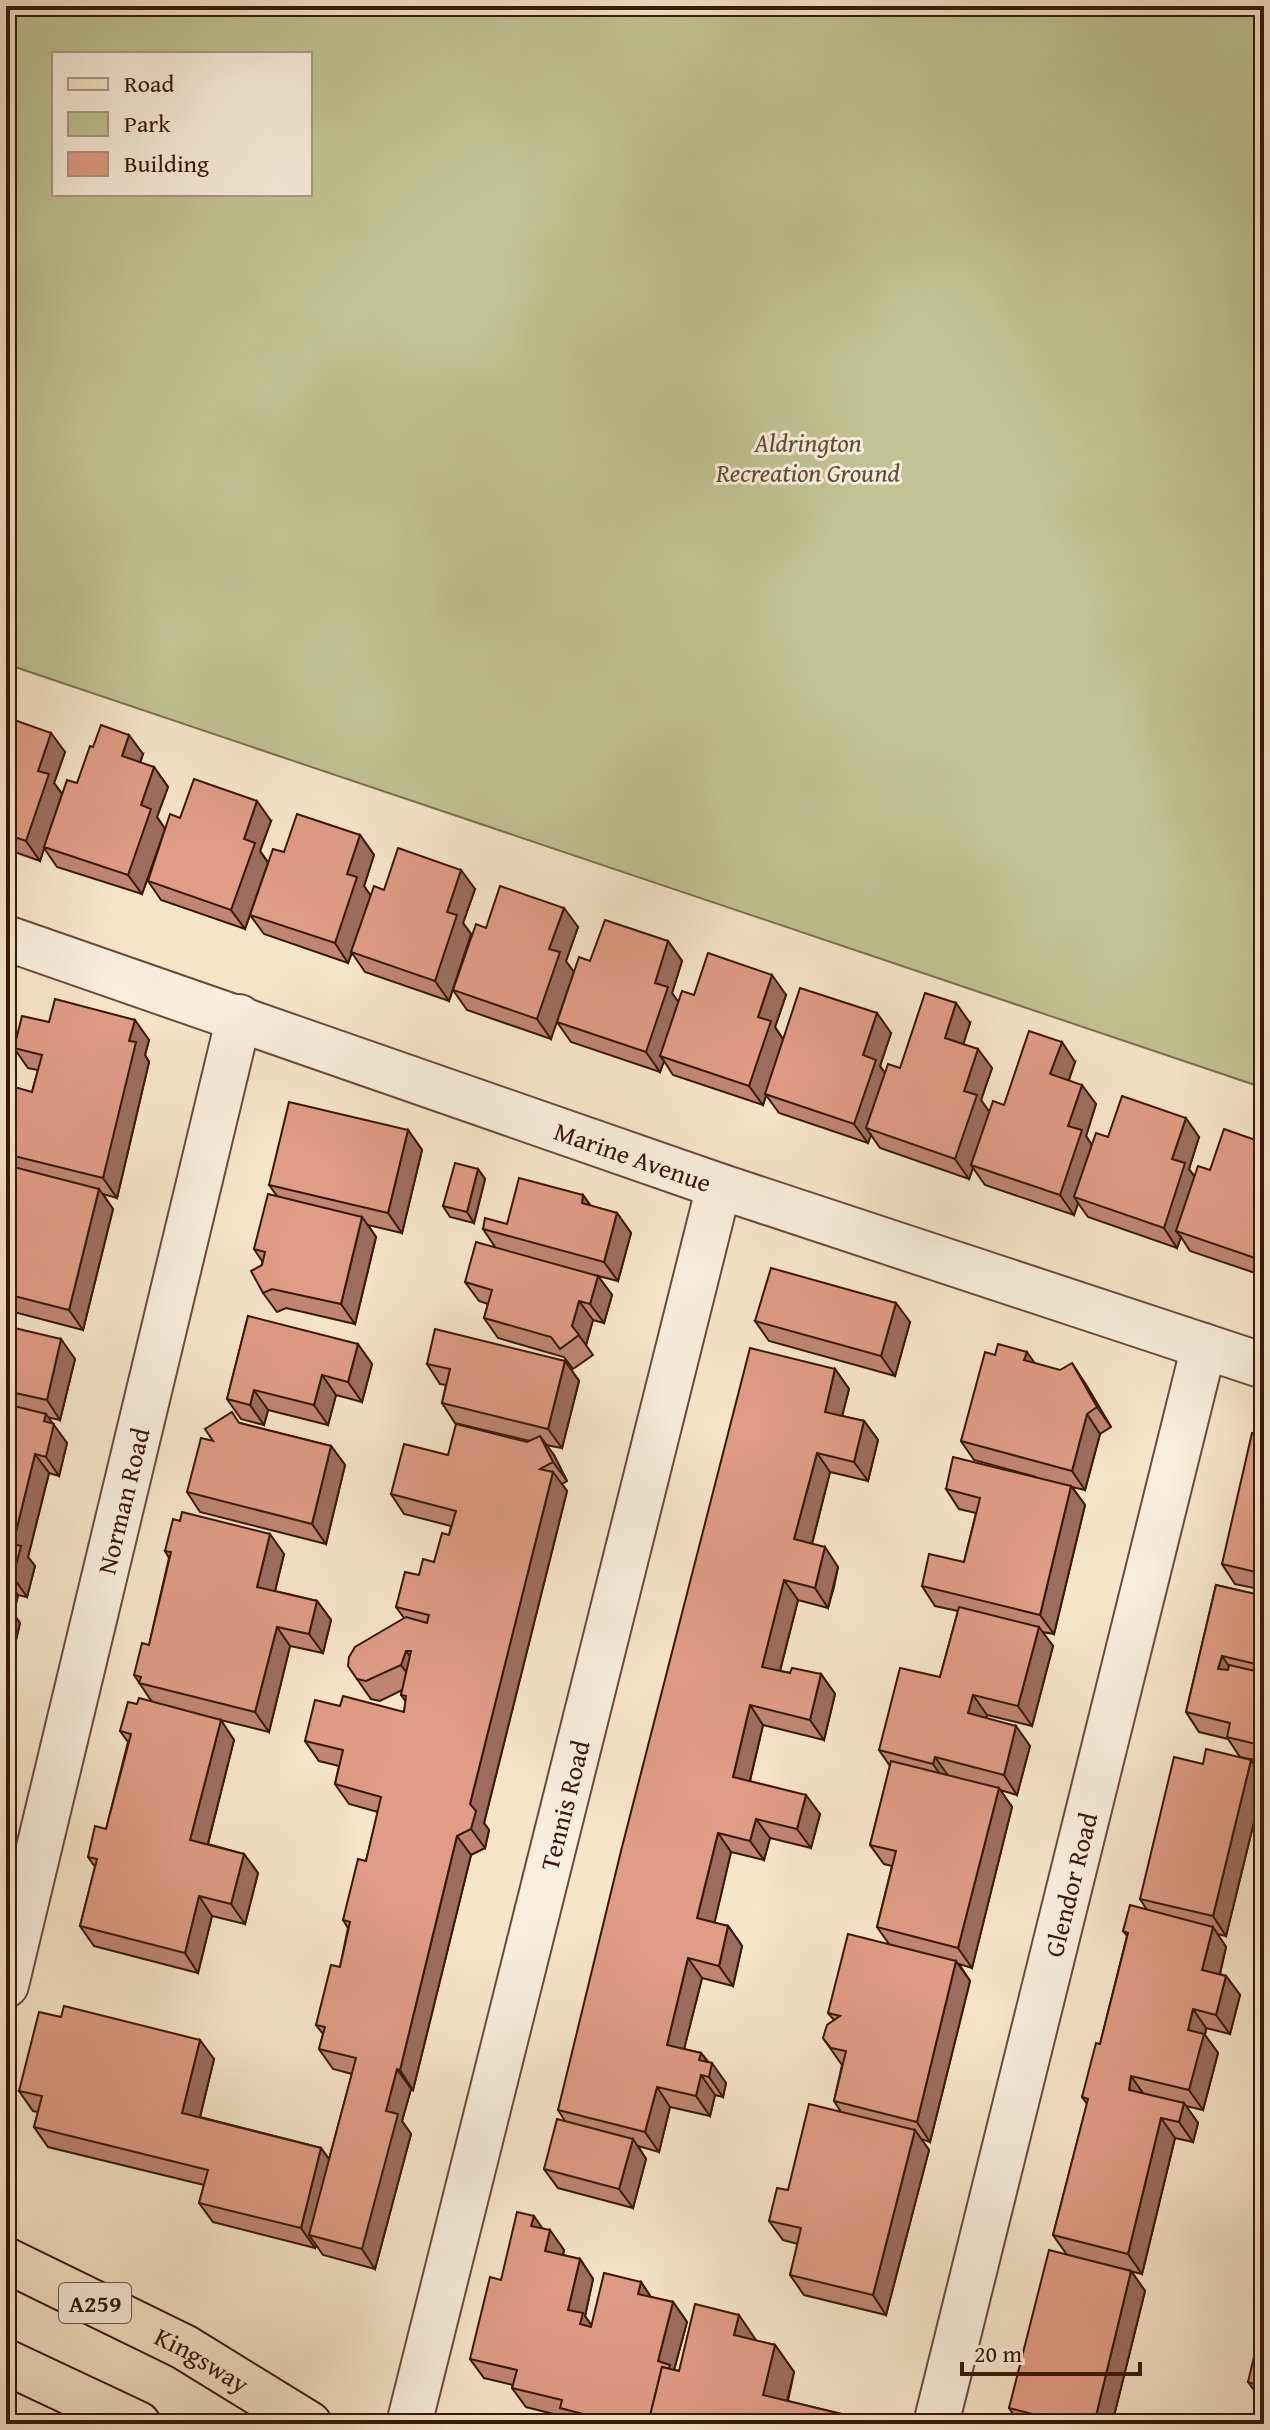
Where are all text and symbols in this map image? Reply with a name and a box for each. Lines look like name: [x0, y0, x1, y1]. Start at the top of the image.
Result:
legend: [52, 52, 312, 196]
text: Road: [124, 66, 174, 101]
text: Park: [124, 106, 171, 141]
text: Building: [124, 146, 209, 181]
park label: Aldrington Recreation Ground: [715, 423, 900, 492]
street label: Marine Avenue: [549, 1111, 717, 1202]
street label: Norman Road: [86, 1424, 159, 1578]
street label: Tennis Road: [529, 1736, 599, 1874]
street label: Glendor Road: [1033, 1808, 1107, 1961]
road number: A259: [59, 2283, 131, 2323]
street label: Kingsway: [148, 2316, 257, 2402]
scale bar: [962, 2326, 1140, 2376]
text: 20 m: [974, 2336, 1022, 2371]

